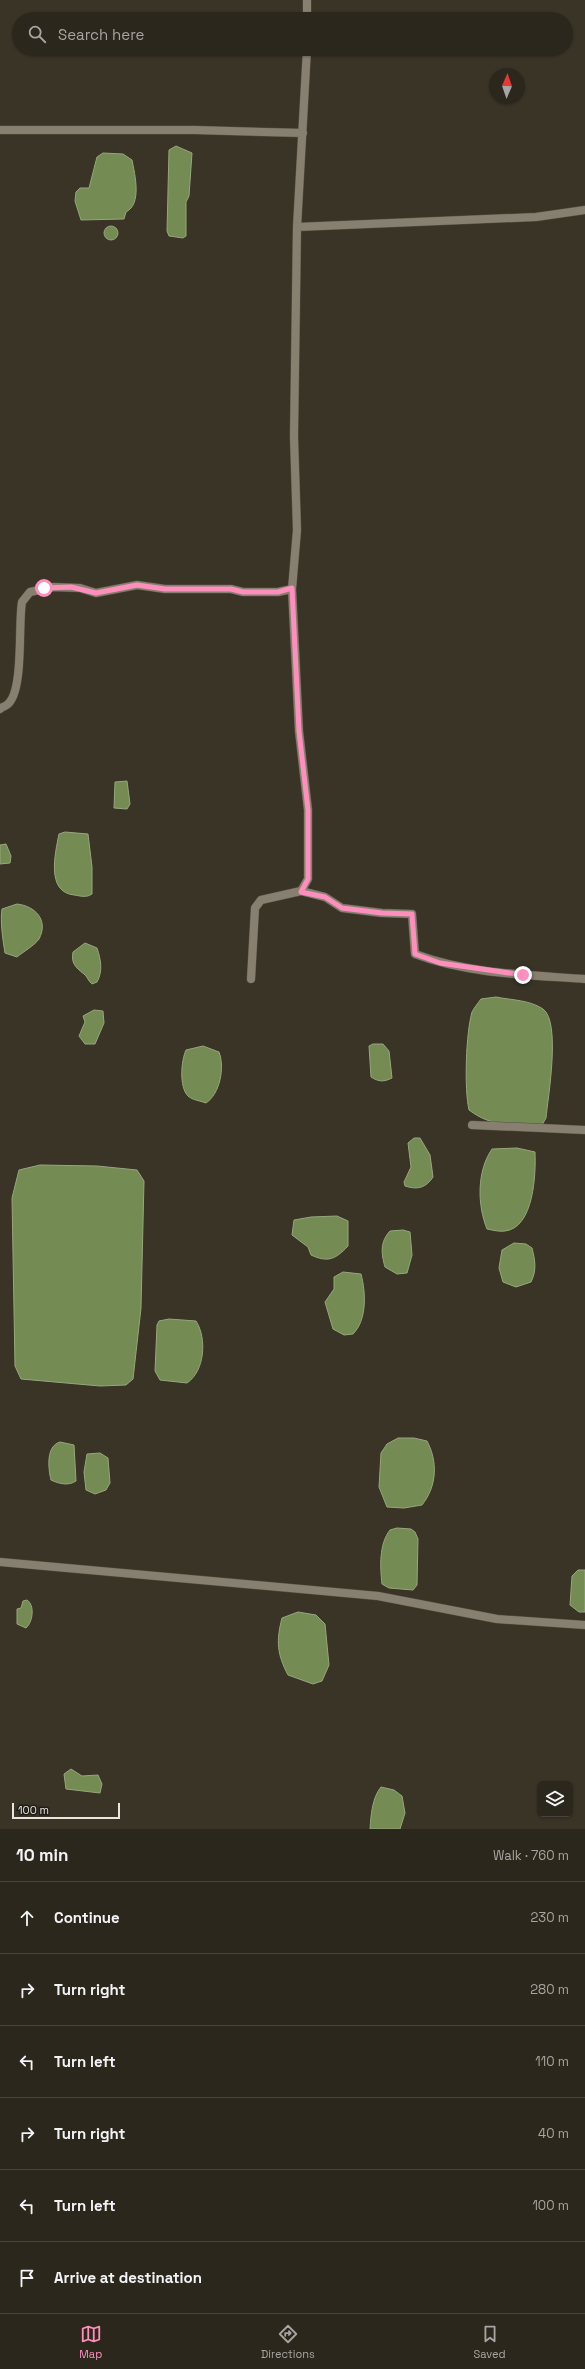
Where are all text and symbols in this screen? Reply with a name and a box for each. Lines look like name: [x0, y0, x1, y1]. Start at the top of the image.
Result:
search box: [12, 12, 573, 56]
icon: search: [26, 23, 48, 45]
text: Search here: [58, 25, 144, 44]
north arrow: [489, 68, 525, 104]
route start: [35, 579, 53, 597]
route end: [514, 966, 532, 984]
map controls: [537, 1781, 573, 1817]
button: layers: [537, 1781, 573, 1817]
scale bar: [12, 1801, 120, 1820]
text: 100 m: [18, 1803, 49, 1817]
text: 10 min: [16, 1844, 69, 1866]
text: Walk · 760 m: [493, 1847, 569, 1864]
icon: ahead: [16, 1907, 38, 1929]
text: Continue: [54, 1908, 120, 1927]
text: 230 m: [531, 1909, 569, 1926]
icon: right: [16, 1979, 38, 2001]
text: Turn right: [54, 1980, 125, 1999]
text: 280 m: [530, 1981, 569, 1998]
icon: left: [16, 2051, 38, 2073]
text: Turn left: [54, 2052, 116, 2071]
text: 110 m: [535, 2053, 569, 2070]
icon: right: [16, 2123, 38, 2145]
text: Turn right: [54, 2124, 125, 2143]
text: 40 m: [538, 2125, 569, 2142]
icon: left: [16, 2195, 38, 2217]
text: Turn left: [54, 2196, 116, 2215]
text: 100 m: [532, 2197, 569, 2214]
icon: arrive: [16, 2267, 38, 2289]
text: Arrive at destination: [54, 2268, 202, 2287]
tab: Map: [79, 2323, 102, 2361]
tab: Directions: [261, 2323, 315, 2361]
tab: Saved: [474, 2323, 506, 2361]

